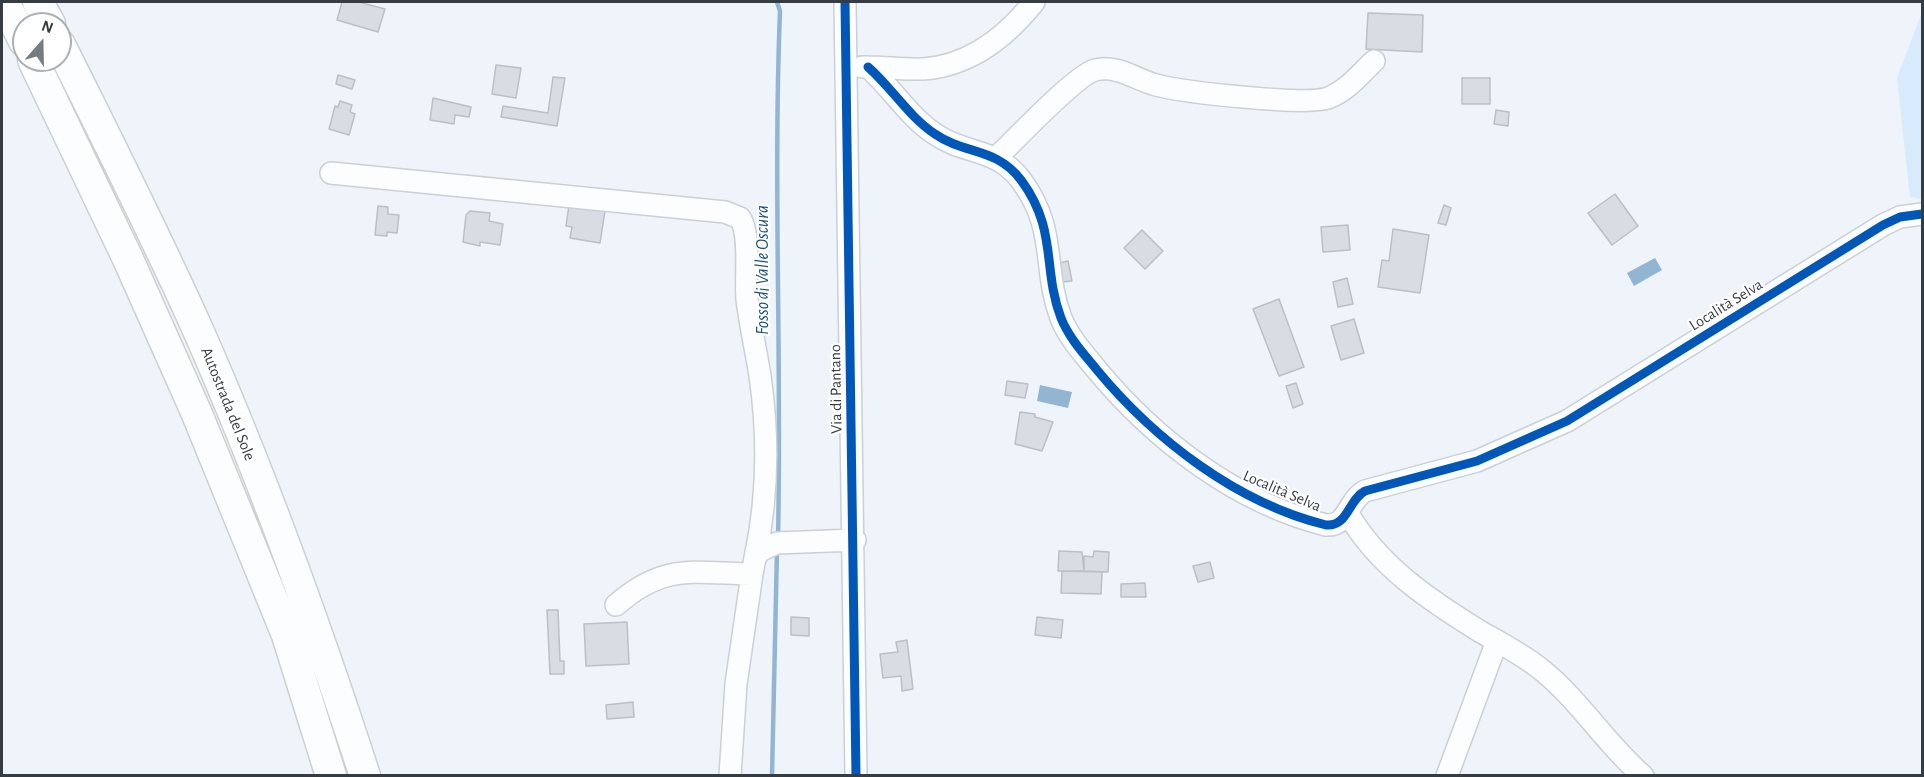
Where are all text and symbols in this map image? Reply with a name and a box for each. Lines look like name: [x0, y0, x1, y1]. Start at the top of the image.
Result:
north arrow: [12, 12, 72, 72]
text: N: [40, 18, 55, 36]
water label: Fosso di Valle Oscura: [752, 205, 774, 335]
street label: Località Selva: [1686, 275, 1766, 335]
street label: Via di Pantano: [826, 344, 846, 434]
street label: Autostrada del Sole: [197, 345, 259, 463]
street label: Località Selva: [1240, 466, 1324, 516]

